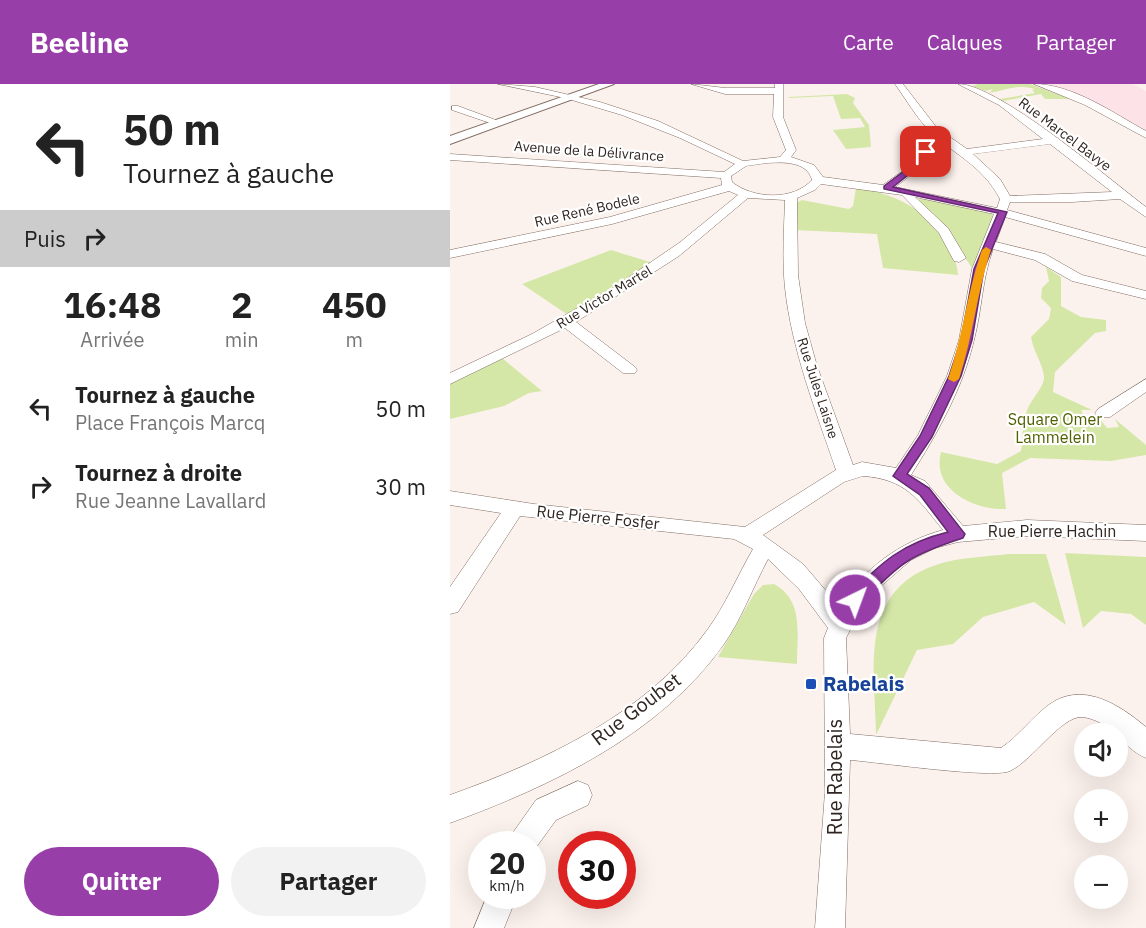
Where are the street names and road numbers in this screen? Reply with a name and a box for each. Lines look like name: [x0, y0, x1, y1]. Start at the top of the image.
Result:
street label: Rue Marcel Bavye: [1015, 93, 1115, 175]
street label: Avenue de la Délivrance: [513, 137, 665, 165]
street label: Rue René Bodele: [533, 189, 642, 231]
street label: Rue Victor Martel: [553, 261, 655, 333]
street label: Rue Jules Laisne: [793, 335, 843, 441]
street label: Rue Pierre Fosfer: [535, 501, 661, 533]
street label: Rue Pierre Hachin: [988, 521, 1116, 541]
street label: Rue Goubet: [585, 666, 686, 751]
street label: Rue Rabelais: [821, 719, 848, 835]

